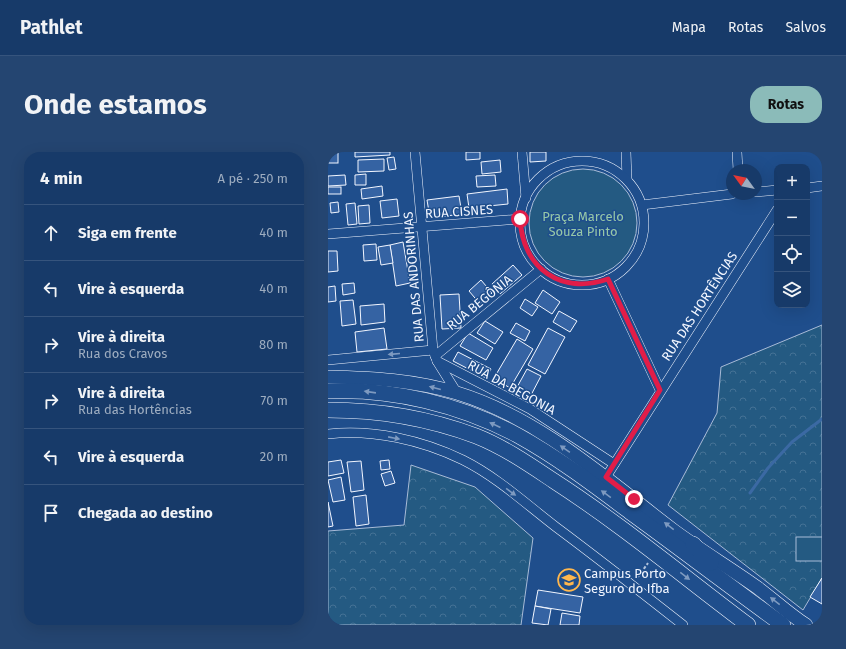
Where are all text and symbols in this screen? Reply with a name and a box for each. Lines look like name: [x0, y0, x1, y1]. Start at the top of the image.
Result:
text: Pathlet: [20, 16, 83, 39]
text: Mapa: [672, 19, 706, 36]
text: Rotas: [728, 19, 763, 36]
text: Salvos: [785, 19, 826, 36]
button: Rotas: [750, 86, 822, 123]
text: Onde estamos: [24, 88, 207, 121]
north arrow: [726, 164, 762, 200]
map controls: [774, 164, 810, 308]
button: +: [774, 164, 810, 200]
text: 4 min: [40, 168, 83, 189]
text: A pé · 250 m: [218, 171, 288, 186]
button: −: [774, 200, 810, 236]
street label: RUA CISNES: [425, 202, 494, 221]
park label: Praça Marcelo Souza Pinto: [542, 209, 624, 239]
route start: [511, 210, 529, 228]
street label: RUA DAS ANDORINHAS: [400, 211, 427, 343]
icon: ahead: [40, 222, 62, 244]
text: Siga em frente: [78, 224, 177, 242]
text: 40 m: [259, 225, 288, 240]
button: locate: [774, 236, 810, 272]
street label: RUA DAS HORTÊNCIAS: [659, 249, 740, 364]
street label: RUA BEGÔNIA: [444, 271, 515, 333]
button: layers: [774, 272, 810, 308]
icon: left: [40, 278, 62, 300]
text: Vire à esquerda: [78, 280, 184, 298]
text: 40 m: [259, 281, 288, 296]
text: Vire à direita: [78, 328, 165, 346]
icon: right: [40, 334, 62, 356]
text: 80 m: [259, 337, 288, 352]
text: Rua dos Cravos: [78, 346, 167, 361]
one-way arrow: [388, 350, 401, 357]
street label: RUA DA BEGONIA: [465, 357, 559, 418]
text: Vire à direita: [78, 384, 165, 402]
one-way arrow: [429, 384, 441, 390]
one-way arrow: [364, 389, 376, 395]
icon: right: [40, 390, 62, 412]
text: 70 m: [261, 393, 288, 408]
text: Rua das Hortências: [78, 402, 192, 417]
one-way arrow: [490, 422, 501, 428]
one-way arrow: [388, 435, 401, 441]
one-way arrow: [559, 445, 570, 453]
icon: left: [40, 446, 62, 468]
text: Vire à esquerda: [78, 448, 184, 466]
text: 20 m: [260, 449, 288, 464]
one-way arrow: [506, 488, 517, 496]
one-way arrow: [600, 490, 611, 498]
route end: [625, 490, 643, 508]
icon: arrive: [40, 502, 62, 524]
text: Chegada ao destino: [78, 504, 213, 522]
one-way arrow: [663, 522, 674, 531]
place label: Campus Porto Seguro do Ifba: [584, 566, 670, 596]
school or university icon: Campus Porto Seguro do Ifba: [556, 567, 582, 593]
one-way arrow: [679, 571, 690, 580]
one-way arrow: [769, 597, 780, 605]

